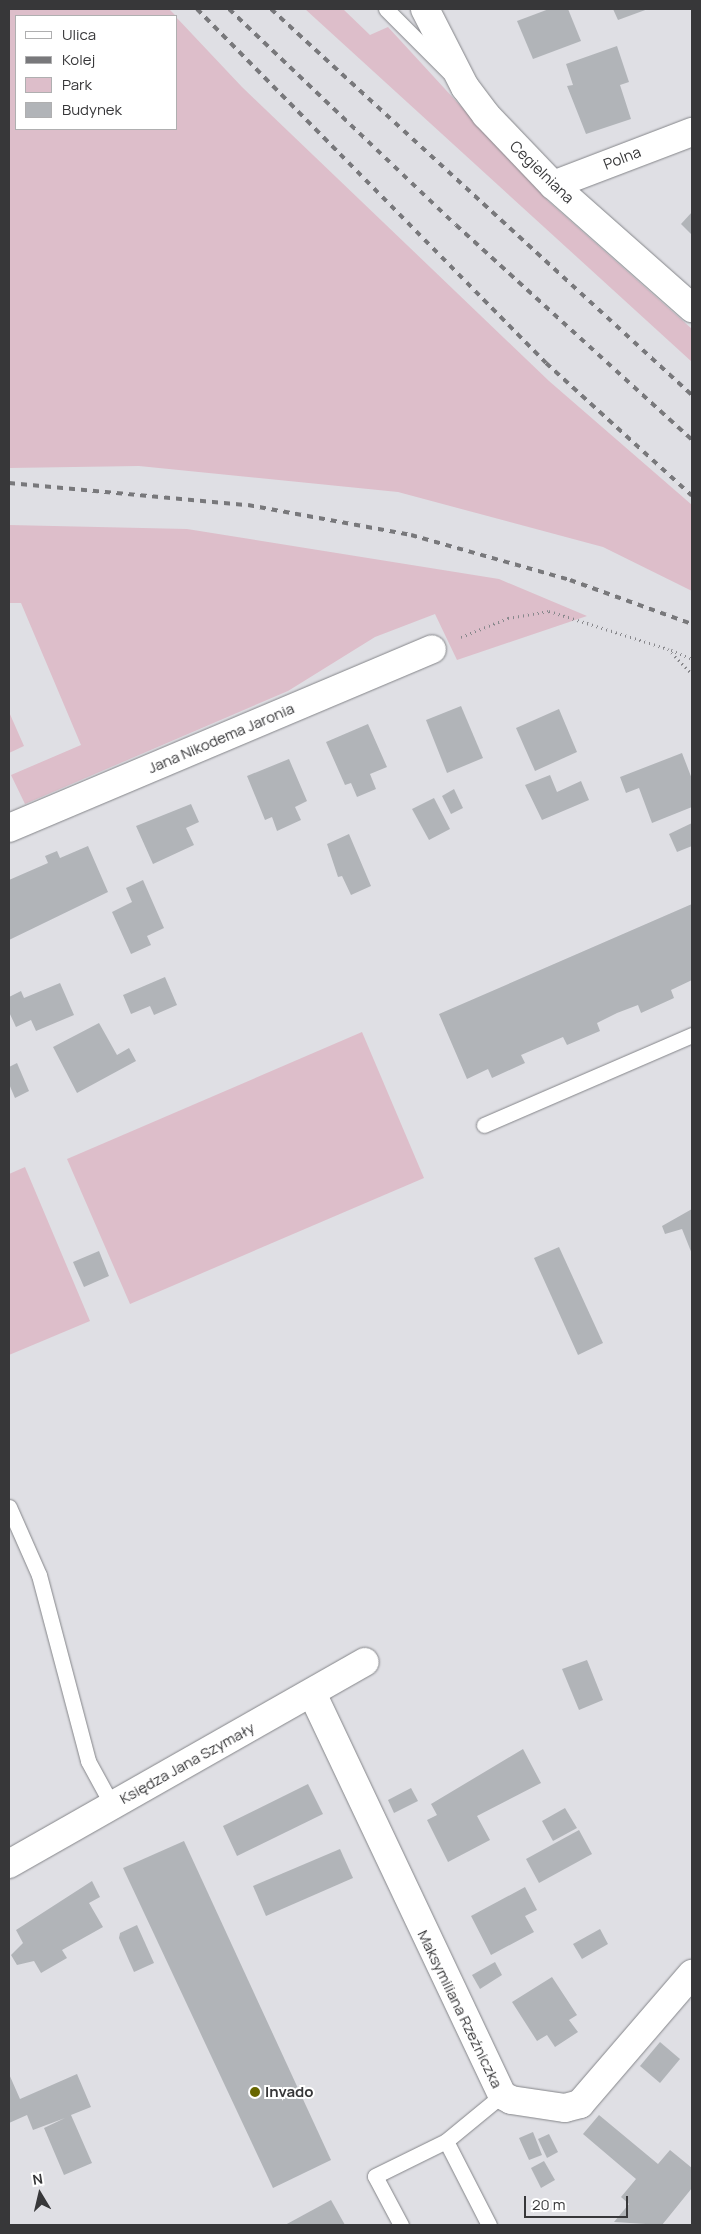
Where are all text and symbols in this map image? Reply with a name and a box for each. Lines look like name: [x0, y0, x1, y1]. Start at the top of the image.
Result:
legend: [15, 15, 178, 130]
text: Ulica: [62, 24, 96, 45]
text: Kolej: [62, 49, 95, 70]
text: Park: [62, 74, 92, 95]
text: Budynek: [62, 99, 122, 120]
street label: Cegielniana: [506, 137, 578, 207]
street label: Polna: [601, 143, 643, 173]
street label: Jana Nikodema Jaronia: [145, 699, 297, 777]
street label: Księdza Jana Szymały: [116, 1718, 258, 1808]
street label: Maksymiliana Rzeźniczka: [414, 1927, 506, 2091]
place label: Invado: [265, 2083, 314, 2101]
marker: Invado: [249, 2086, 261, 2098]
north arrow: [15, 2169, 65, 2219]
text: N: [31, 2169, 44, 2189]
scale bar: [526, 2186, 630, 2218]
text: 20 m: [532, 2194, 565, 2215]

